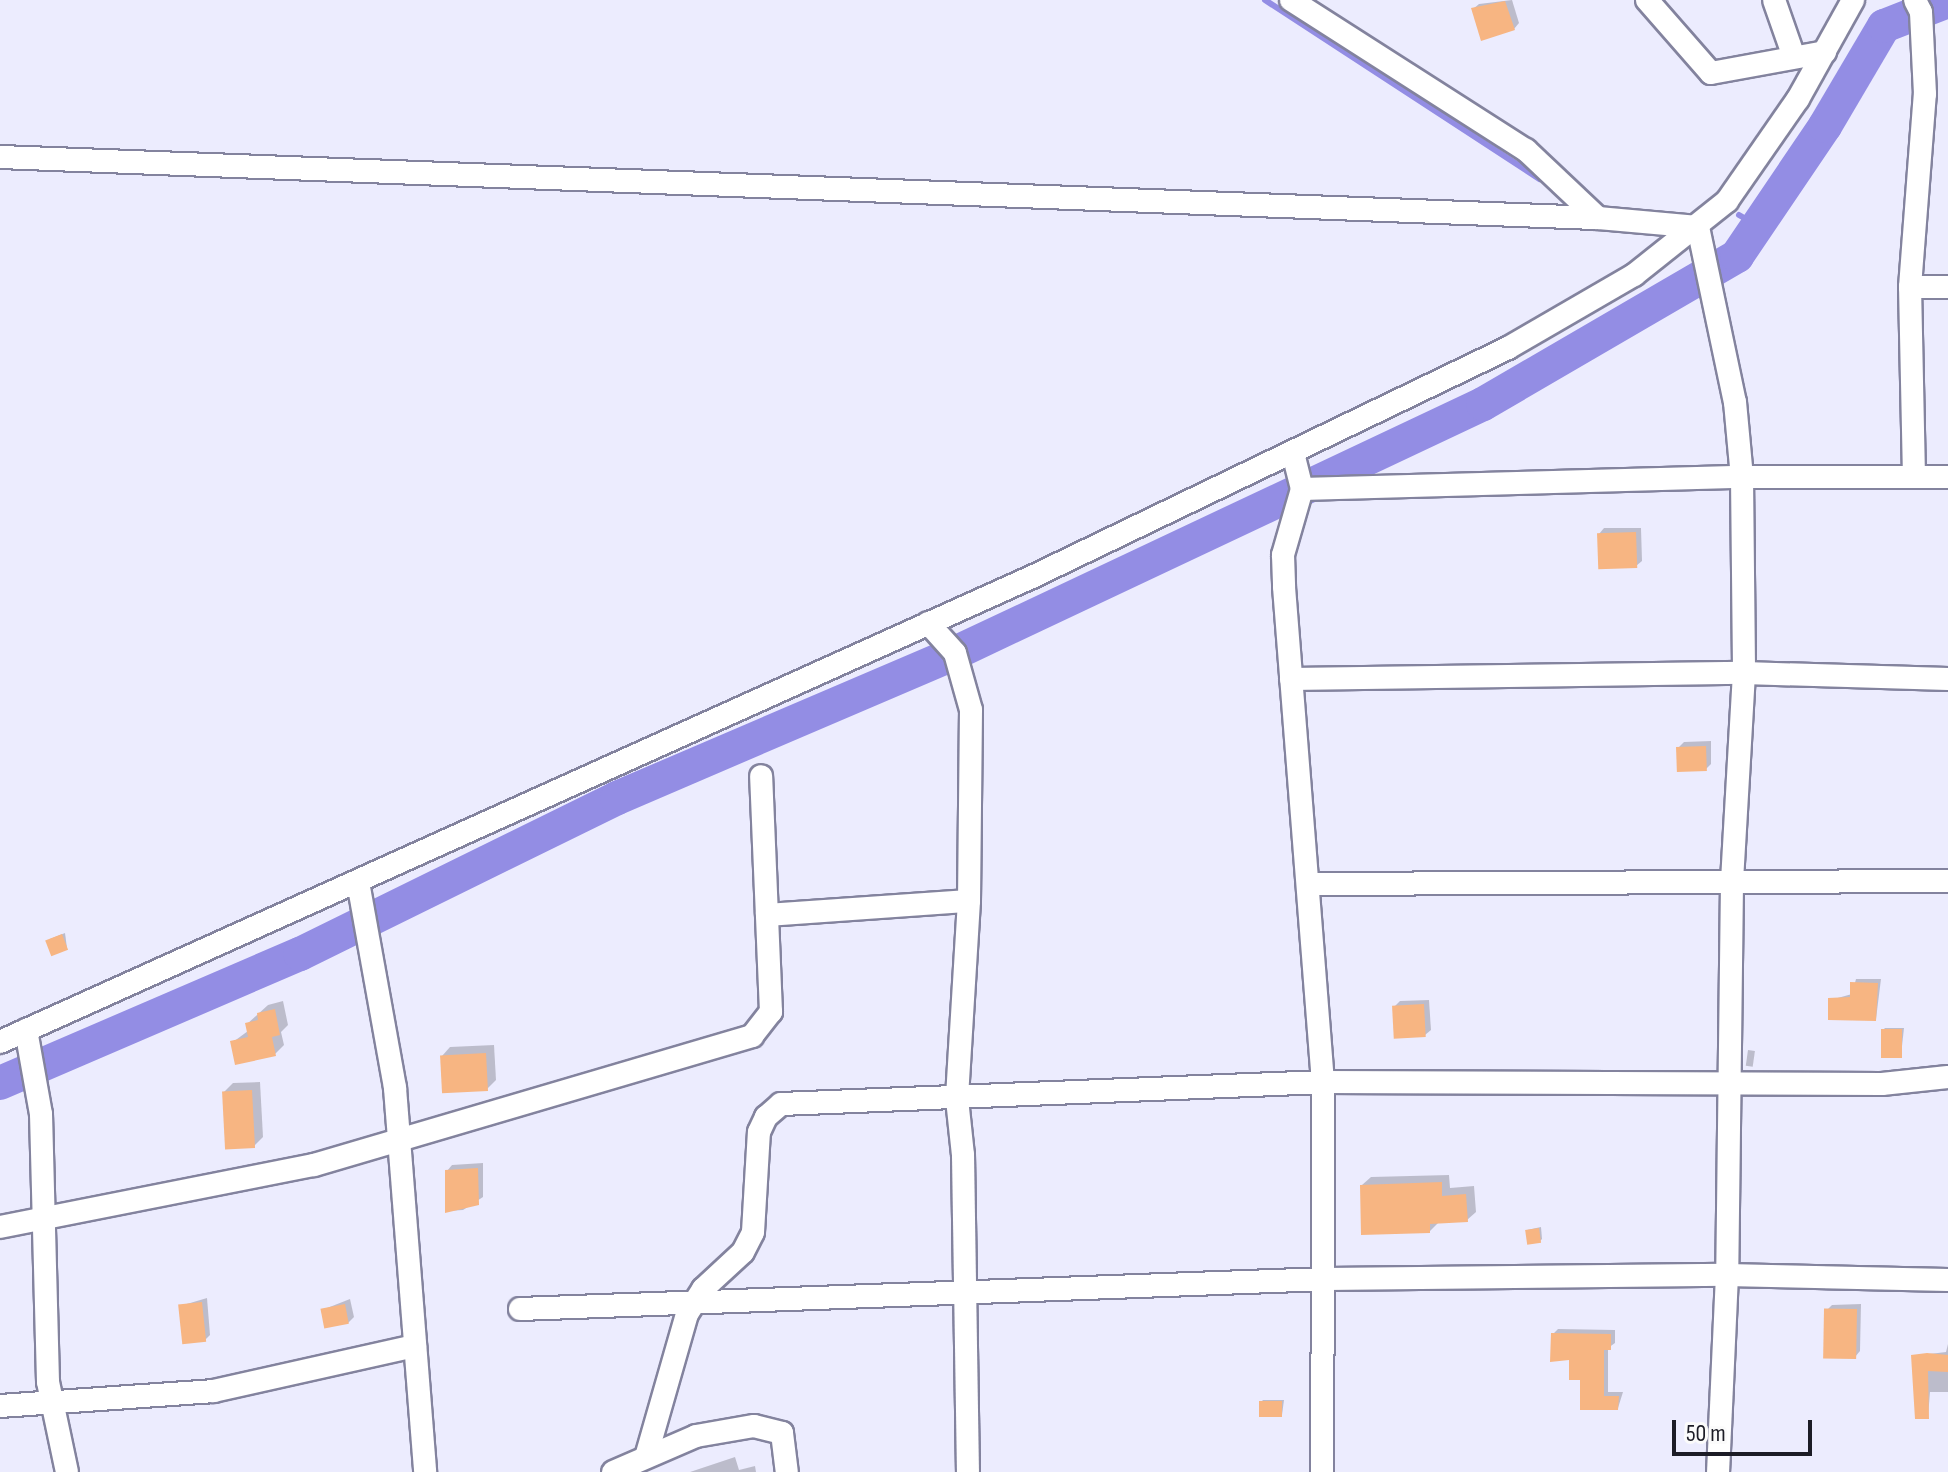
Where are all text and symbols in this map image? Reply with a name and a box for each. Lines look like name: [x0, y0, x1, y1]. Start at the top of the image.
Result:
scale bar: [1676, 1404, 1816, 1454]
text: 50 m: [1686, 1419, 1726, 1448]

